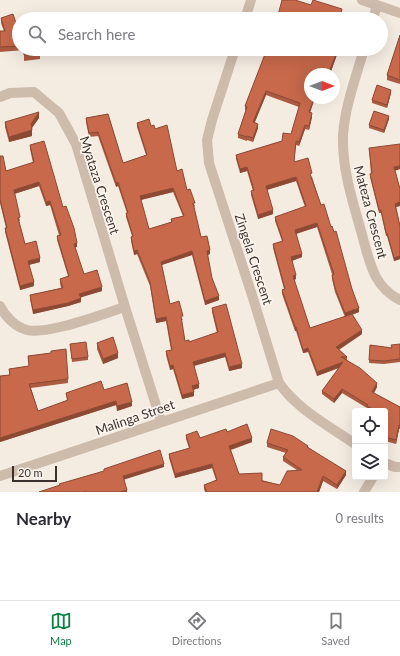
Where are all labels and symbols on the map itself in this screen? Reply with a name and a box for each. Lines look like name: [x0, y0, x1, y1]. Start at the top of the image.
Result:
north arrow: [304, 68, 340, 104]
street label: Myataza Crescent: [77, 134, 123, 236]
street label: Mateza Crescent: [351, 164, 391, 261]
street label: Zingela Crescent: [232, 211, 276, 307]
street label: Malinga Street: [93, 396, 177, 438]
scale bar: [12, 464, 57, 483]

